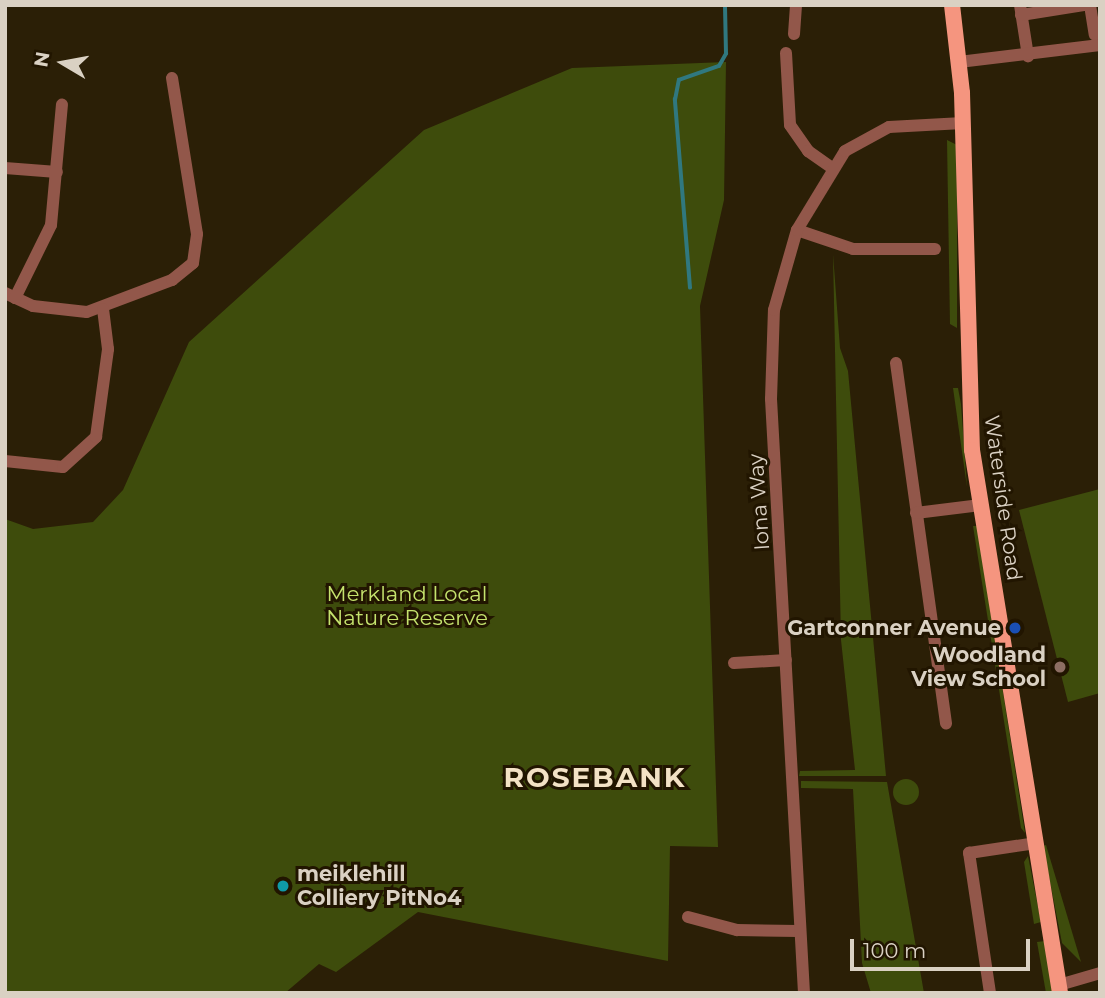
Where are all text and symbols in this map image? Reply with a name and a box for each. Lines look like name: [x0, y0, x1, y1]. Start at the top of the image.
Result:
north arrow: [28, 28, 98, 98]
text: N: [29, 50, 54, 69]
street label: Waterside Road: [979, 414, 1027, 582]
street label: Iona Way: [743, 453, 775, 551]
park label: Merkland Local Nature Reserve: [326, 581, 488, 631]
place label: Gartconner Avenue: [787, 615, 1001, 641]
marker: Gartconner Avenue: [1007, 620, 1023, 636]
place label: Woodland View School: [911, 642, 1046, 692]
marker: Woodland View School: [1052, 659, 1068, 675]
district label: ROSEBANK: [504, 760, 686, 794]
place label: meiklehill Colliery PitNo4: [297, 861, 461, 911]
marker: meiklehill Colliery PitNo4: [275, 878, 291, 894]
scale bar: [853, 925, 1033, 969]
text: 100 m: [863, 938, 926, 963]

